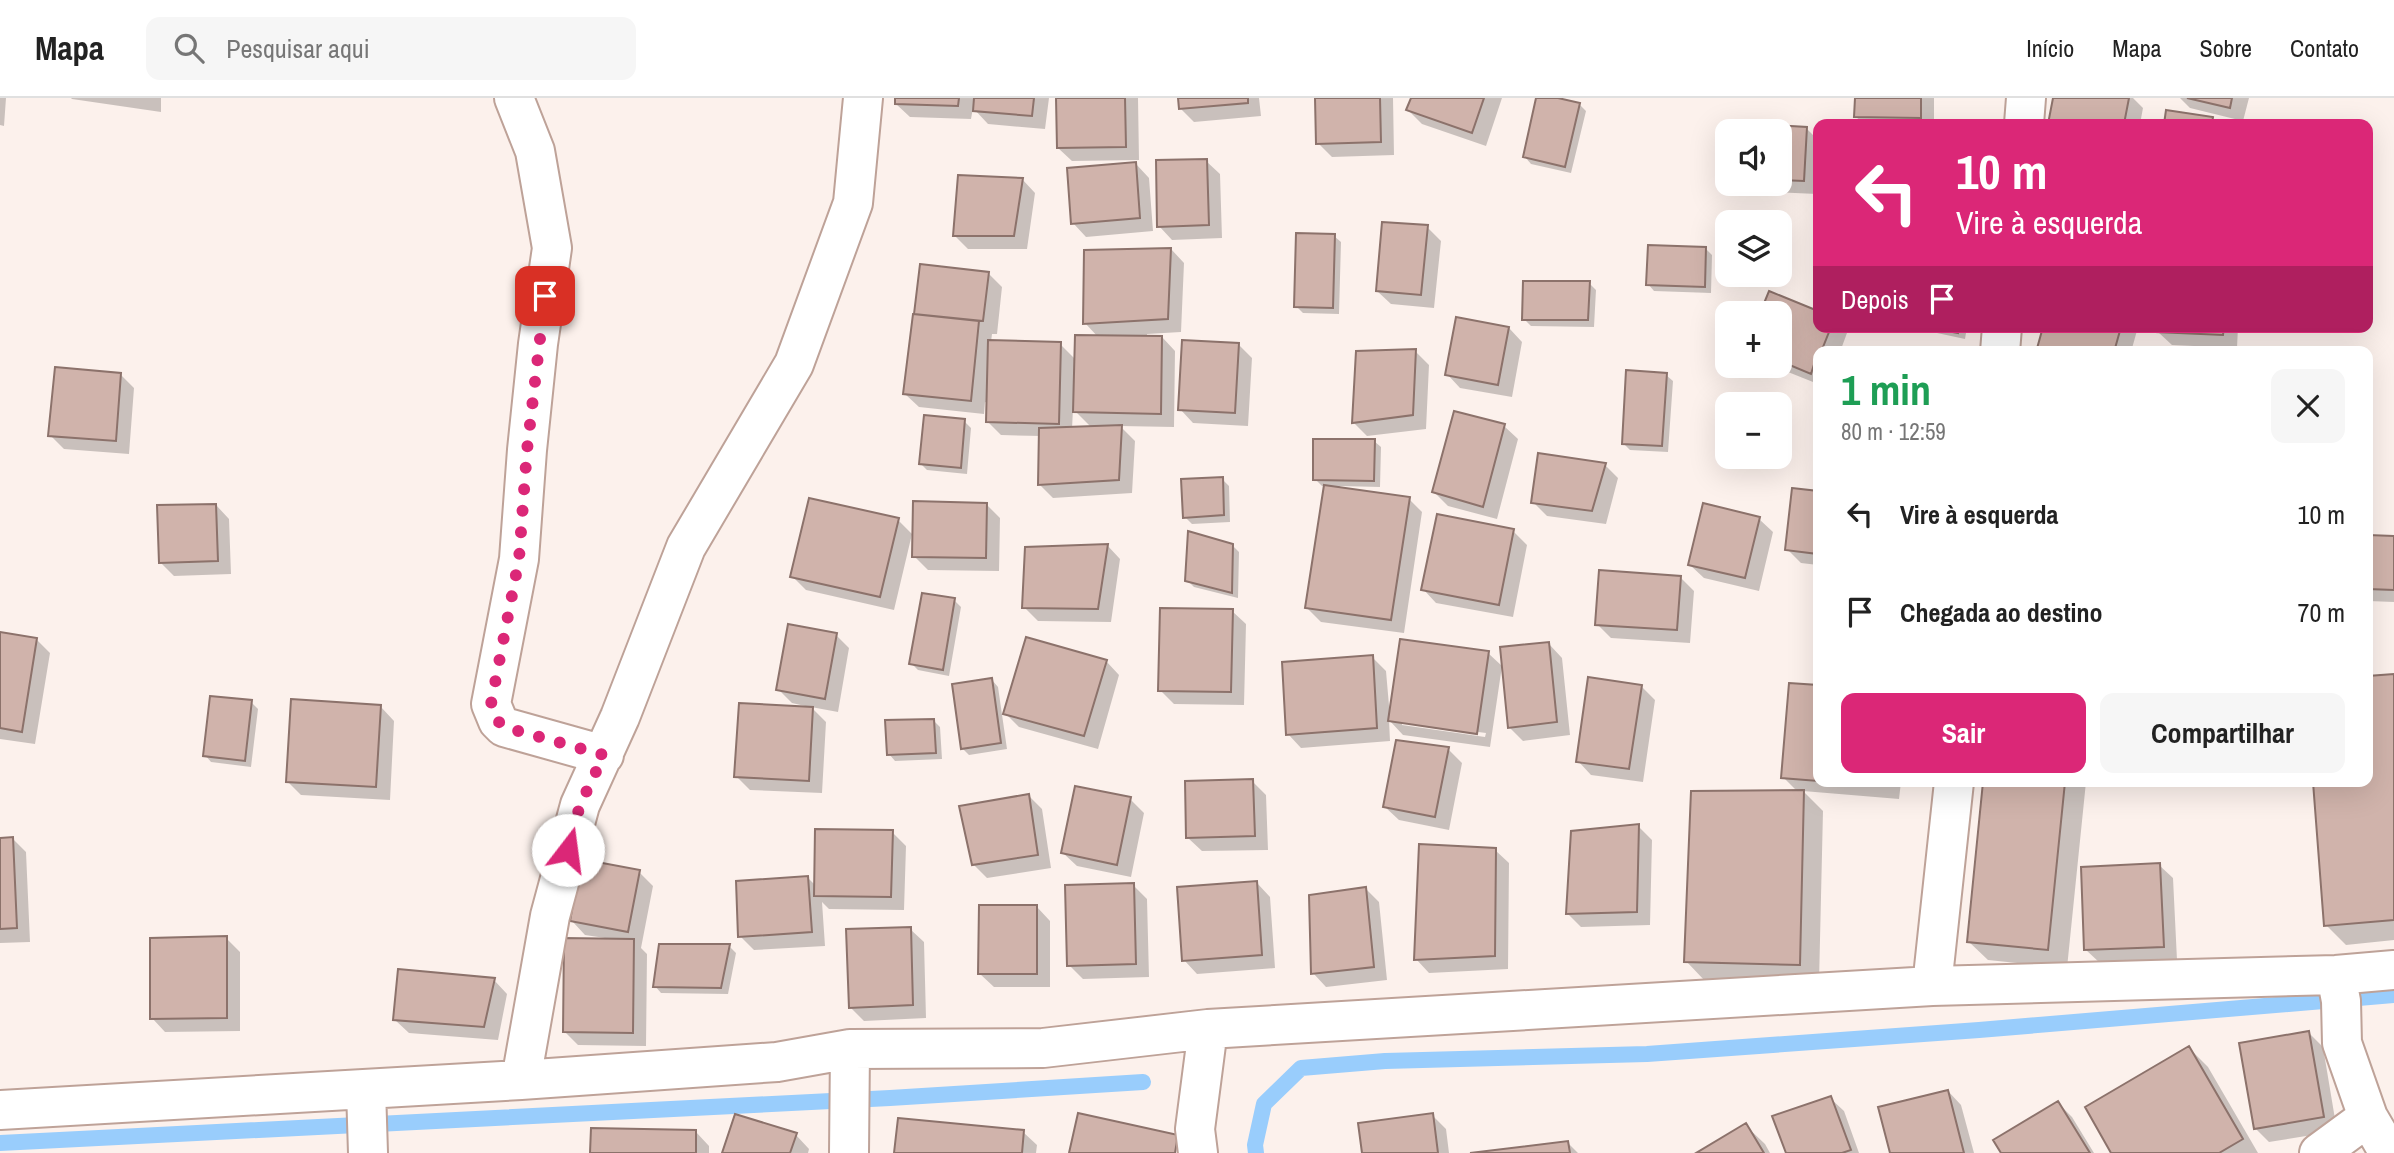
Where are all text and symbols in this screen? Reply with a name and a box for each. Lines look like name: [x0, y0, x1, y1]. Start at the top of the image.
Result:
search box: [146, 17, 636, 80]
text: Mapa: [35, 26, 104, 70]
icon: search: [170, 29, 208, 67]
text: Pesquisar aqui: [226, 31, 370, 66]
text: Início: [2026, 32, 2074, 64]
text: Mapa: [2112, 32, 2162, 64]
text: Sobre: [2200, 32, 2252, 64]
text: Contato: [2290, 32, 2359, 64]
map controls: [1715, 119, 1792, 469]
button: sound: [1715, 119, 1792, 196]
text: 10 m: [1956, 138, 2048, 204]
icon: left: [1841, 147, 1932, 238]
text: Vire à esquerda: [1956, 201, 2142, 244]
button: layers: [1715, 210, 1792, 287]
pin: [515, 266, 575, 326]
icon: arrive: [526, 277, 564, 315]
icon: arrive: [1923, 280, 1961, 318]
text: Depois: [1841, 282, 1909, 317]
button: +: [1715, 301, 1792, 378]
text: 1 min: [1841, 362, 1931, 418]
button: close: [2271, 369, 2345, 443]
button: −: [1715, 392, 1792, 469]
text: 80 m · 12:59: [1841, 416, 1946, 447]
icon: left: [1841, 495, 1879, 533]
text: Vire à esquerda: [1900, 497, 2058, 532]
text: 10 m: [2298, 497, 2345, 532]
icon: arrive: [1841, 593, 1879, 631]
text: Chegada ao destino: [1900, 595, 2103, 630]
text: 70 m: [2298, 595, 2345, 630]
button: Sair: [1841, 693, 2086, 773]
button: Compartilhar: [2100, 693, 2345, 773]
position arrow: [531, 813, 605, 887]

